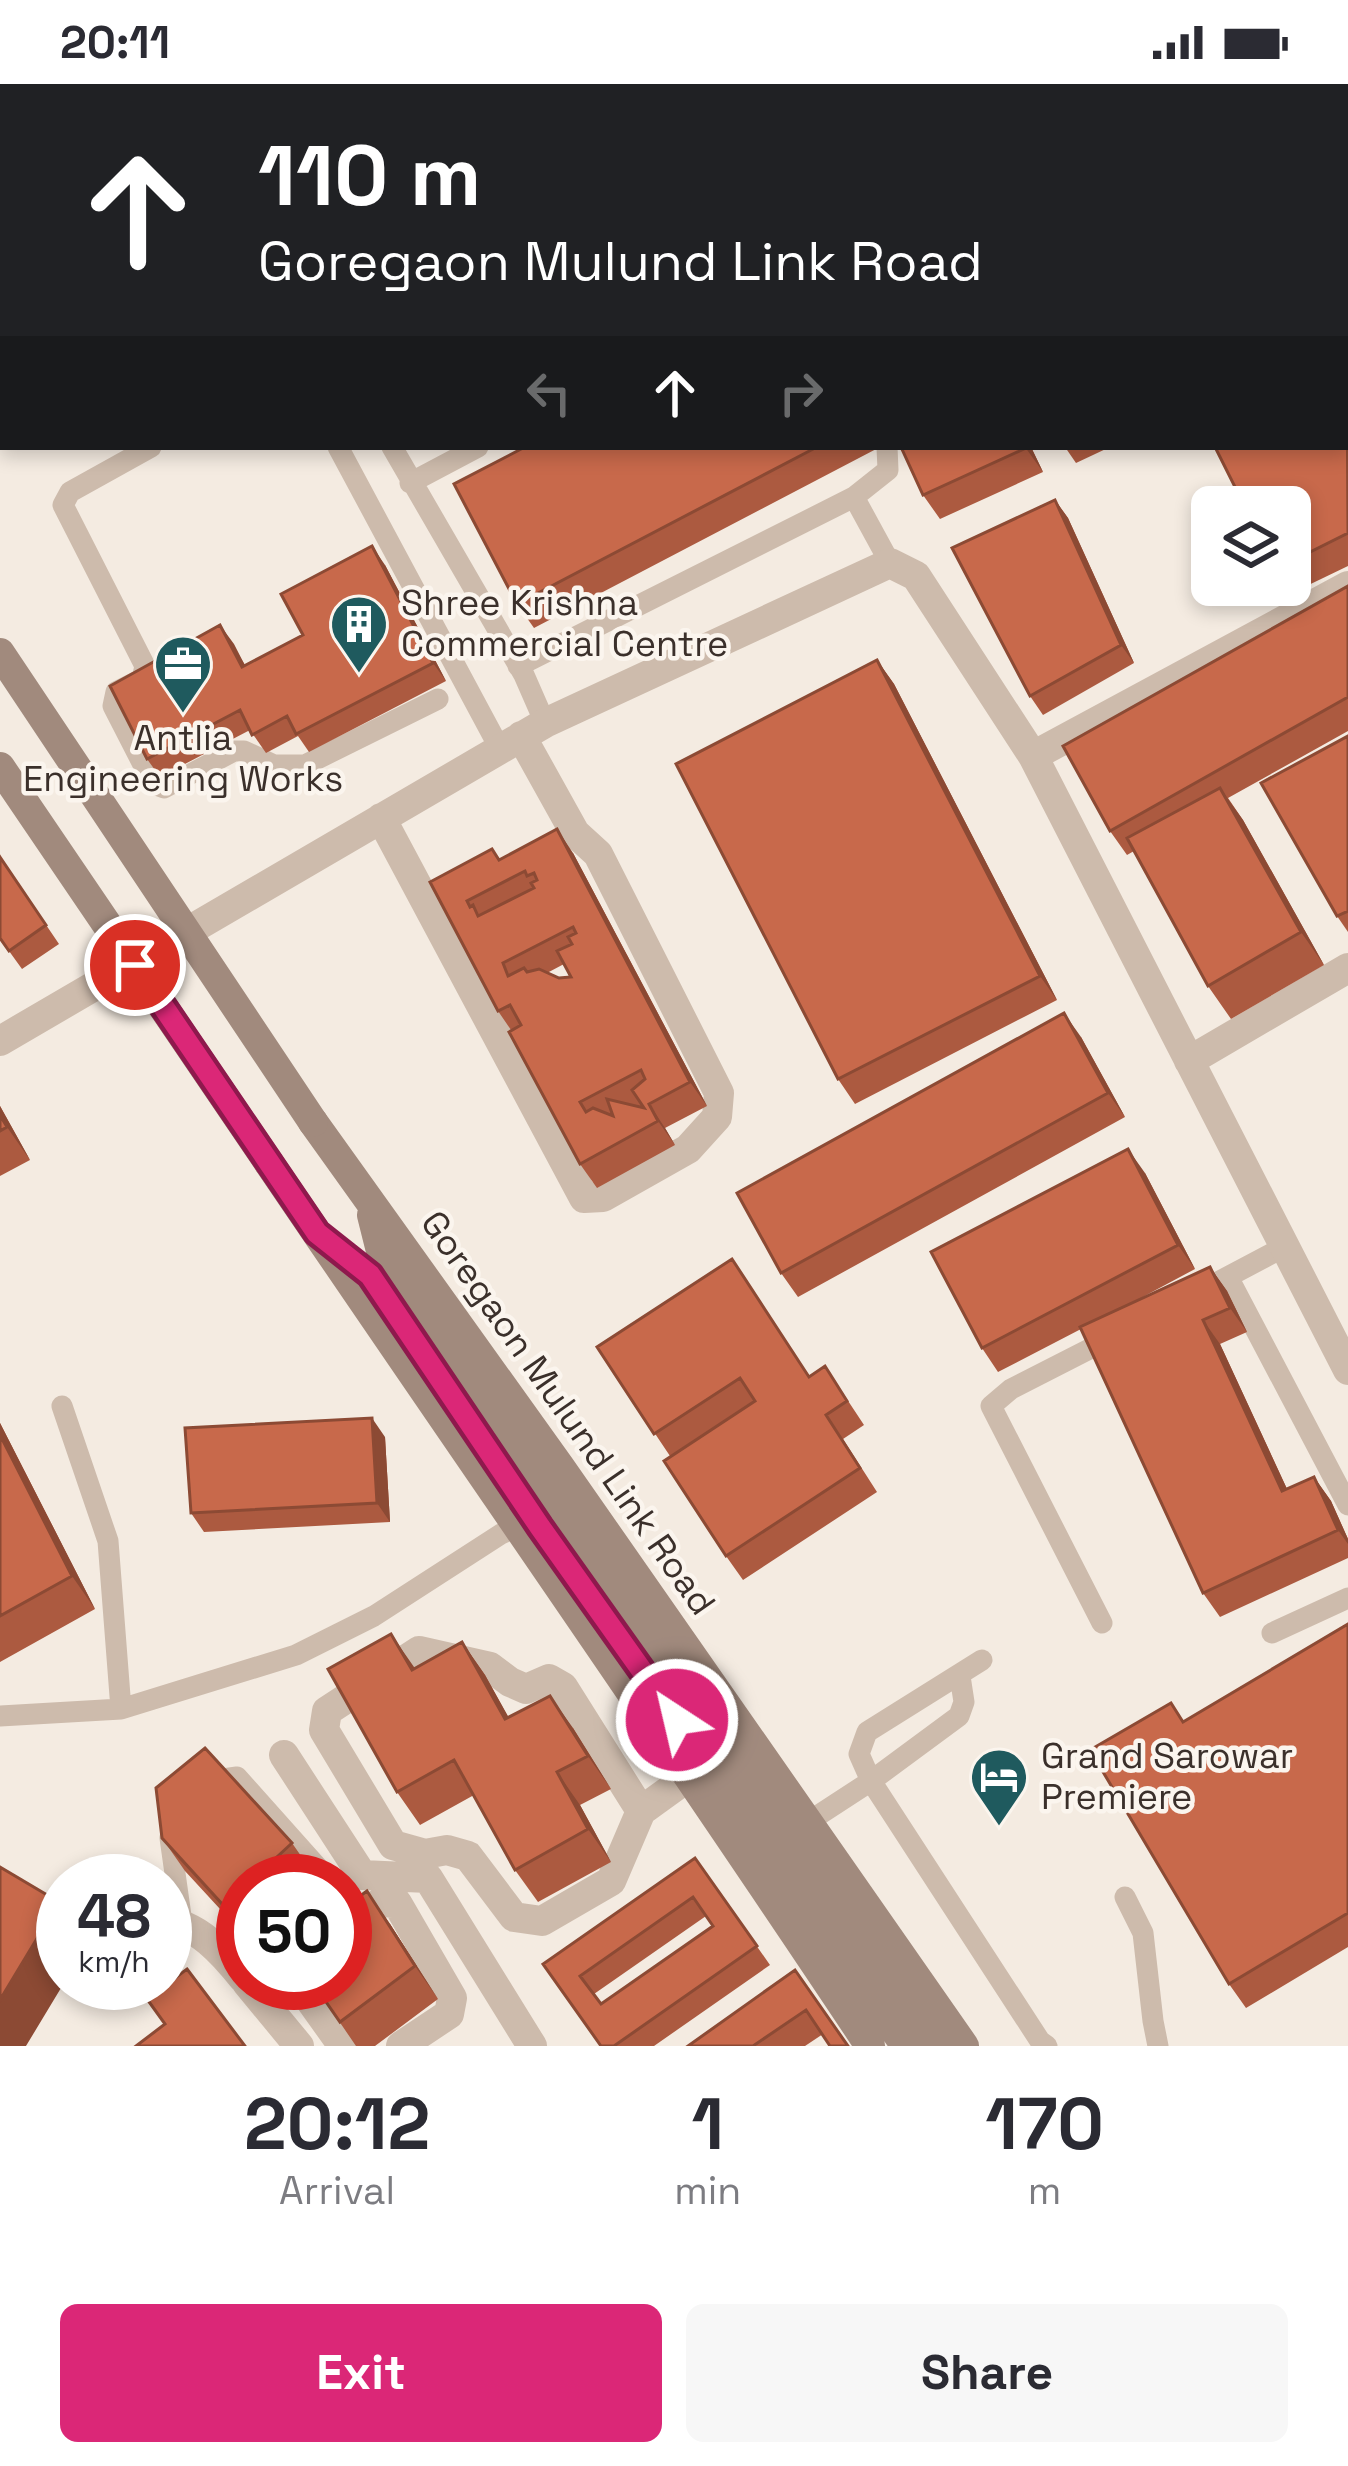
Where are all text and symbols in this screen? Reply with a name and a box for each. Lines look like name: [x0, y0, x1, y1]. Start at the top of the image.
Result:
text: 20:11: [60, 14, 170, 71]
text: 110 m: [258, 122, 481, 230]
icon: ahead: [60, 132, 216, 288]
text: Goregaon Mulund Link Road: [258, 227, 983, 296]
icon: left: [516, 360, 582, 426]
icon: ahead: [642, 360, 708, 426]
icon: right: [768, 360, 834, 426]
map controls: [1191, 486, 1311, 606]
button: layers: [1191, 486, 1311, 606]
place label: Shree Krishna Commercial Centre: [401, 580, 728, 667]
building icon: Shree Krishna Commercial Centre: [328, 593, 390, 675]
office icon: Antlia Engineering Works: [152, 633, 214, 715]
place label: Antlia Engineering Works: [23, 715, 343, 802]
pin: [84, 914, 186, 1016]
icon: arrive: [102, 932, 168, 998]
street label: Goregaon Mulund Link Road: [411, 1202, 725, 1624]
position arrow: [614, 1657, 740, 1783]
place label: Grand Sarowar Premiere: [1041, 1733, 1293, 1820]
hotel icon: Grand Sarowar Premiere: [968, 1746, 1030, 1828]
speed limit sign: 50: [216, 1854, 372, 2010]
text: 48: [77, 1878, 151, 1955]
text: km/h: [78, 1942, 150, 1981]
text: 20:12: [244, 2078, 430, 2170]
text: 1: [691, 2078, 724, 2170]
text: 170: [985, 2078, 1104, 2170]
text: Arrival: [279, 2166, 395, 2215]
text: min: [674, 2166, 741, 2215]
text: m: [1028, 2166, 1061, 2215]
button: Exit: [60, 2304, 662, 2442]
button: Share: [686, 2304, 1288, 2442]

